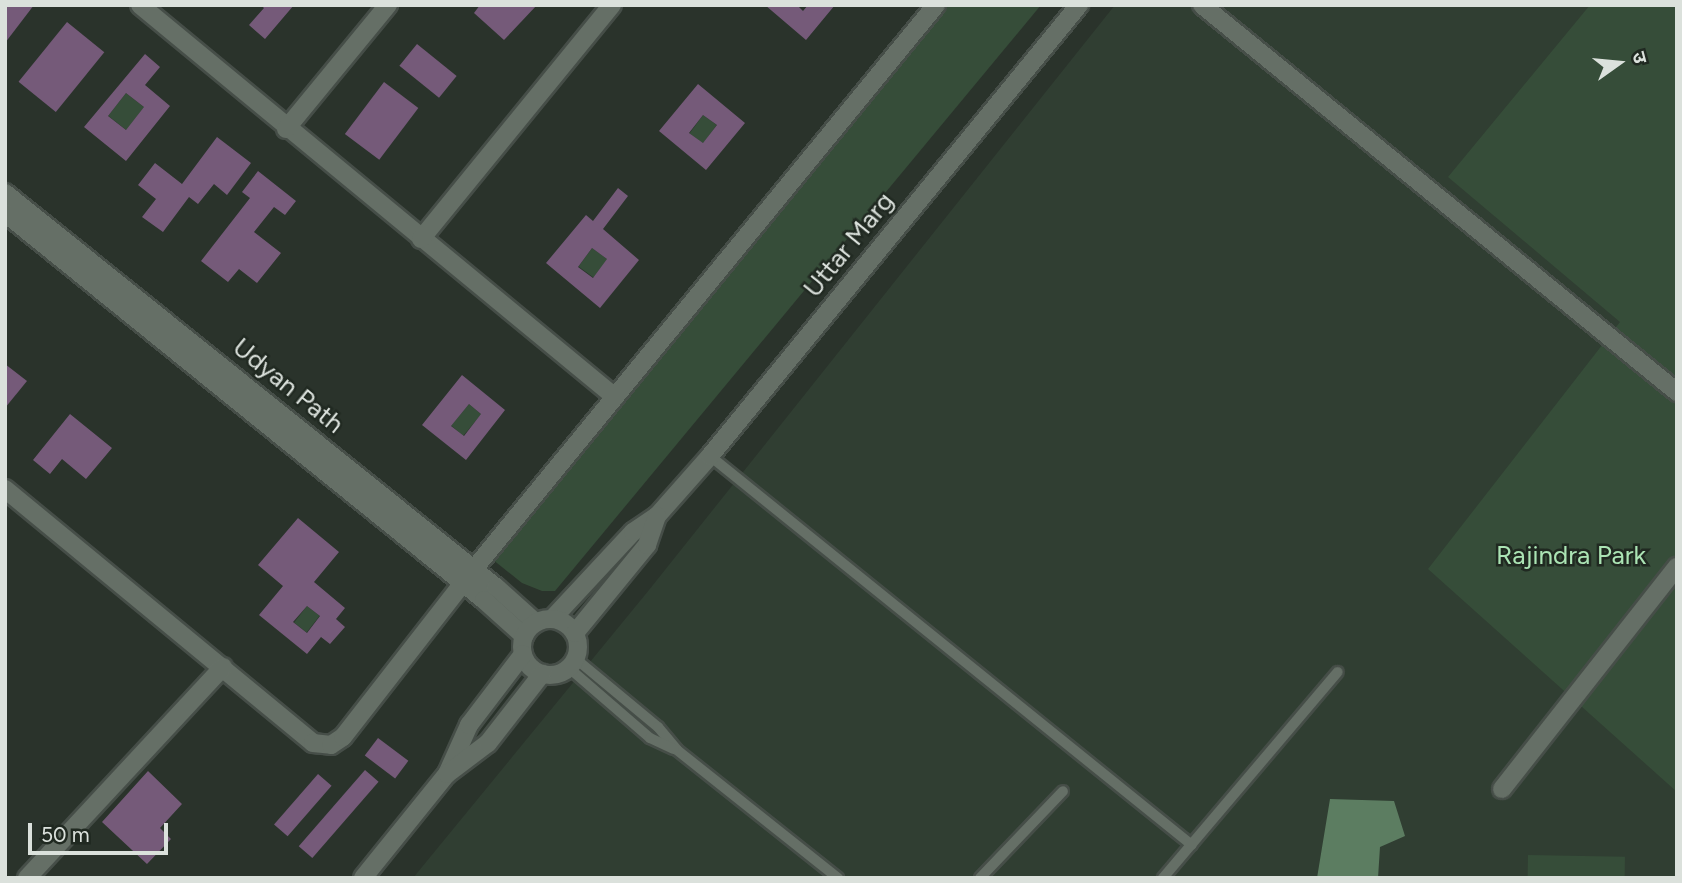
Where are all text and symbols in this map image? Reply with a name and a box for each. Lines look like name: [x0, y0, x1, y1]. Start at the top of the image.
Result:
north arrow: [1584, 28, 1654, 98]
text: उ: [1627, 49, 1652, 66]
street label: Uttar Marg: [797, 186, 901, 304]
street label: Udyan Path: [226, 332, 350, 440]
park label: Rajindra Park: [1496, 540, 1646, 572]
scale bar: [32, 810, 172, 854]
text: 50 m: [41, 822, 90, 847]

